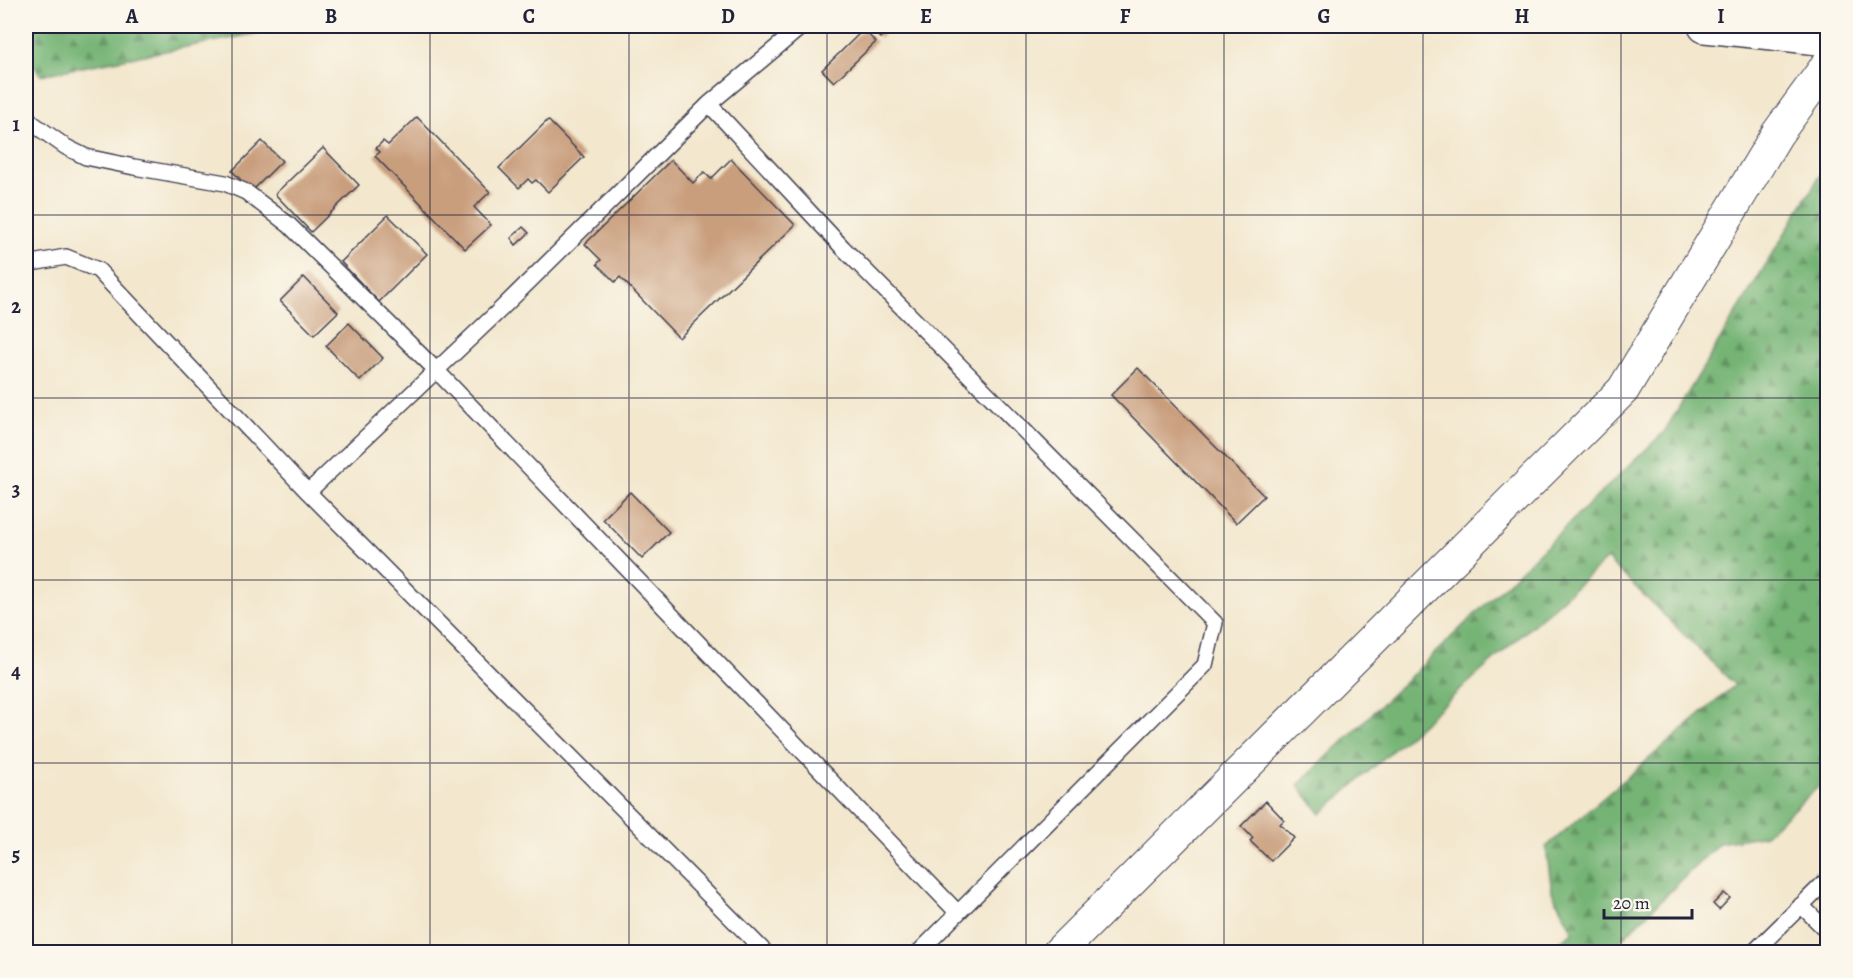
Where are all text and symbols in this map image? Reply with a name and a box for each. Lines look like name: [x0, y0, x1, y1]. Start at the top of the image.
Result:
text: A: [125, 3, 139, 30]
text: B: [325, 3, 337, 30]
text: C: [523, 3, 535, 30]
text: D: [721, 3, 735, 30]
text: E: [920, 3, 932, 30]
text: F: [1120, 3, 1131, 30]
text: G: [1317, 3, 1331, 30]
text: H: [1515, 3, 1530, 30]
text: I: [1717, 3, 1725, 30]
text: 1: [12, 111, 20, 138]
text: 2: [11, 293, 21, 320]
text: 3: [12, 476, 20, 503]
text: 4: [11, 658, 21, 685]
text: 5: [12, 841, 20, 868]
scale bar: [1604, 882, 1692, 920]
text: 20 m: [1613, 891, 1650, 915]

